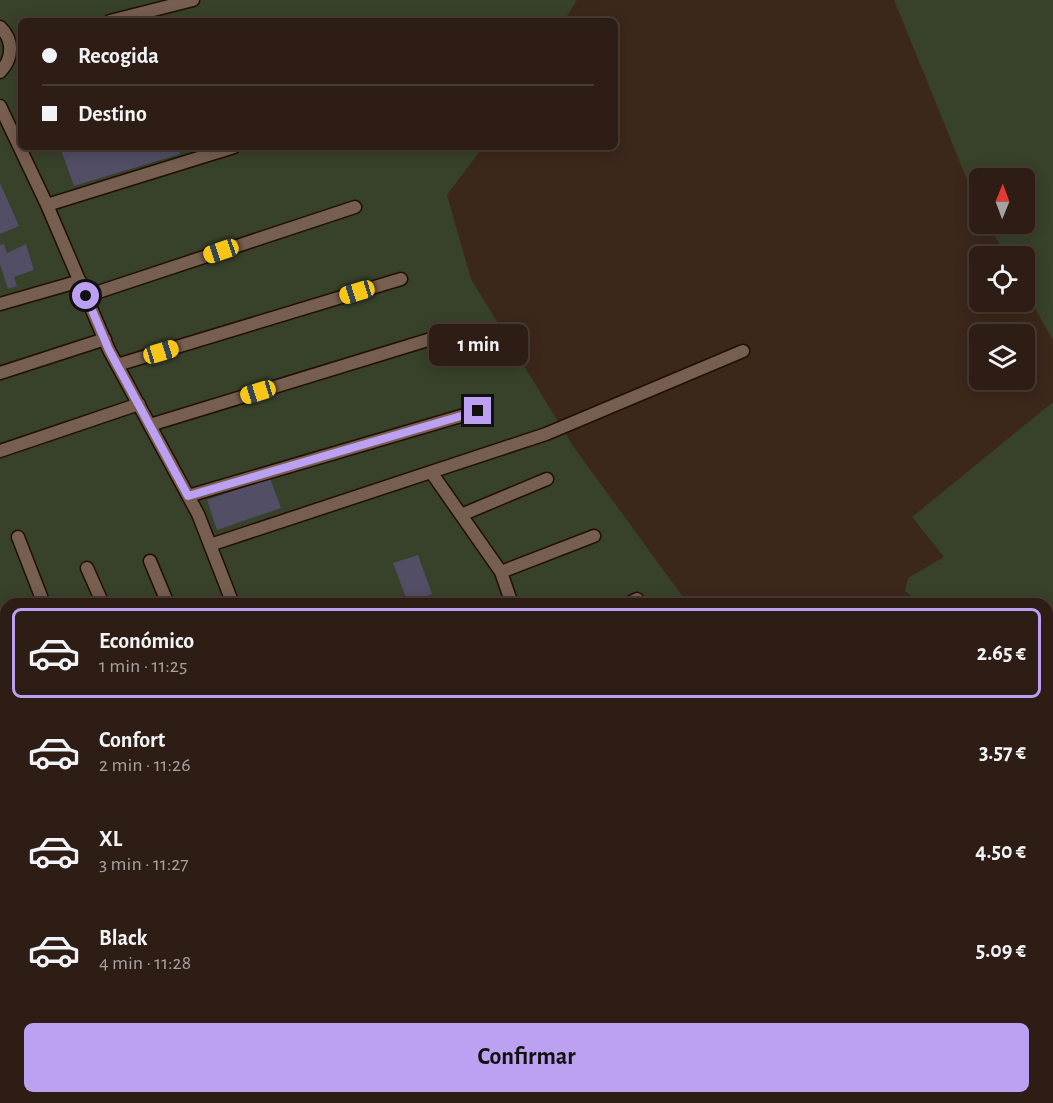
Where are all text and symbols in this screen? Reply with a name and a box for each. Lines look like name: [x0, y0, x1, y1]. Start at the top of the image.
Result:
text: Recogida: [78, 45, 159, 67]
text: Destino: [78, 103, 147, 125]
north arrow: [969, 168, 1035, 234]
map controls: [969, 168, 1035, 390]
car: [201, 237, 241, 265]
button: locate: [969, 246, 1035, 312]
car: [337, 278, 377, 306]
route start: [72, 282, 99, 309]
callout: 1 min: [428, 324, 528, 366]
button: layers: [969, 324, 1035, 390]
text: 1 min: [457, 335, 500, 355]
car: [141, 338, 181, 366]
car: [238, 378, 278, 406]
route end: [464, 397, 491, 424]
icon: car: [27, 626, 81, 680]
text: Económico: [99, 630, 194, 652]
text: 2.65 €: [977, 642, 1026, 664]
text: 1 min · 11:25: [99, 656, 187, 676]
icon: car: [27, 725, 81, 779]
text: Confort: [99, 729, 165, 751]
text: 3.57 €: [979, 741, 1026, 763]
text: 2 min · 11:26: [99, 755, 191, 775]
icon: car: [27, 824, 81, 878]
text: XL: [99, 828, 122, 850]
text: 4.50 €: [975, 840, 1026, 862]
text: 3 min · 11:27: [99, 854, 189, 874]
icon: car: [27, 923, 81, 977]
text: Black: [99, 927, 147, 949]
text: 5.09 €: [976, 939, 1026, 961]
text: 4 min · 11:28: [99, 953, 191, 973]
button: Confirmar: [24, 1023, 1029, 1092]

